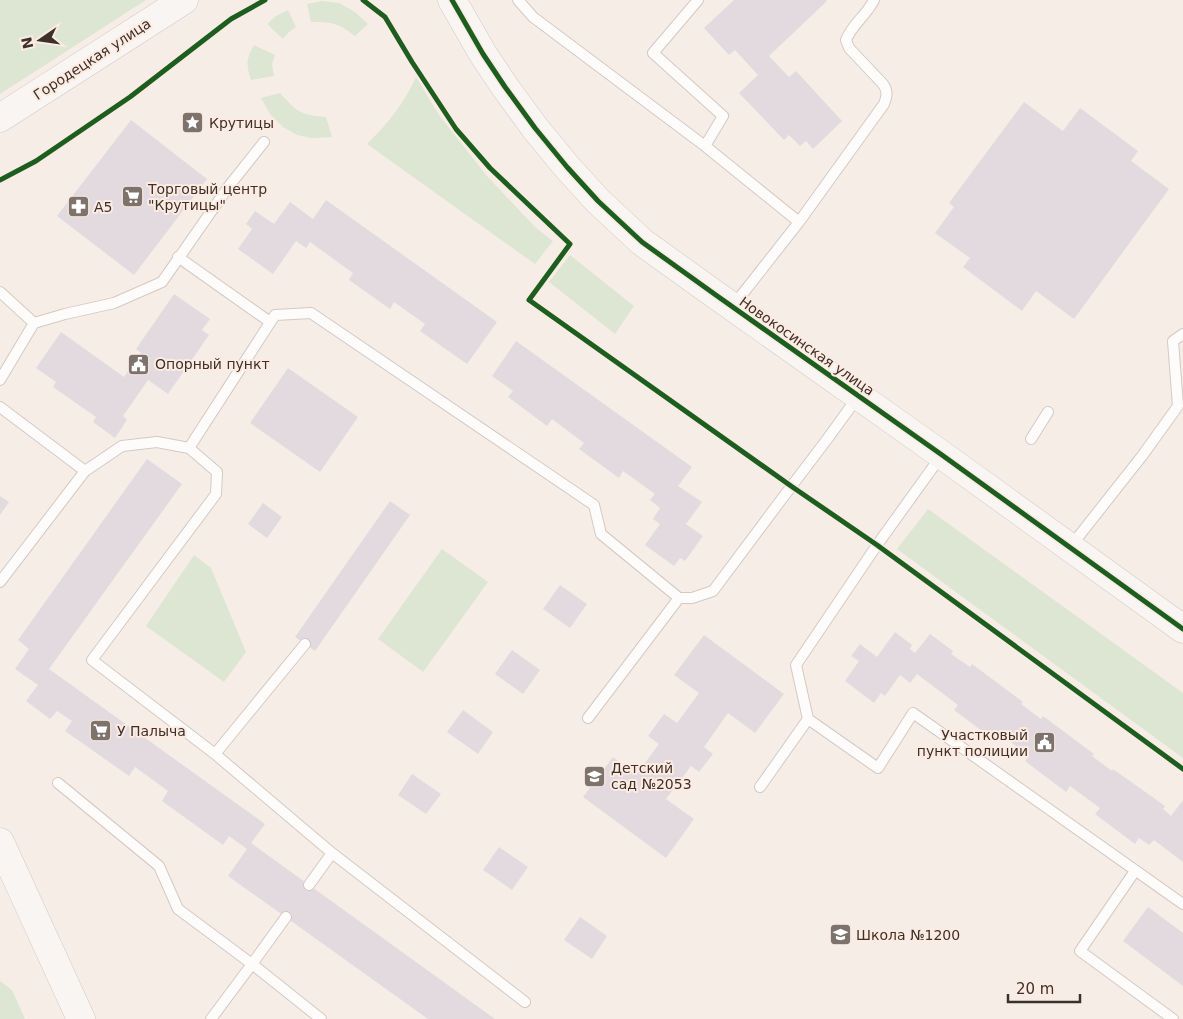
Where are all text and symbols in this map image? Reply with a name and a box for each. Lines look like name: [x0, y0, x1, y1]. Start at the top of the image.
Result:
north arrow: [15, 15, 65, 65]
street label: Городецкая улица: [30, 15, 154, 103]
text: N: [18, 35, 36, 50]
place icon: Крутицы: [181, 111, 205, 135]
place label: Крутицы: [209, 115, 274, 131]
place label: Торговый центр "Крутицы": [147, 181, 267, 213]
supermarket icon: Торговый центр "Крутицы": [120, 185, 144, 209]
pharmacy icon: А5: [66, 195, 90, 219]
place label: А5: [94, 199, 112, 215]
street label: Новокосинская улица: [736, 293, 878, 399]
public building icon: Опорный пункт: [127, 352, 151, 376]
place label: Опорный пункт: [155, 356, 270, 372]
supermarket icon: У Палыча: [89, 719, 113, 743]
place label: У Палыча: [117, 723, 186, 739]
place label: Участковый пункт полиции: [917, 727, 1028, 759]
public building icon: Участковый пункт полиции: [1032, 731, 1056, 755]
place label: Детский сад №2053: [611, 760, 692, 792]
school or university icon: Детский сад №2053: [583, 764, 607, 788]
school or university icon: Школа №1200: [828, 923, 852, 947]
place label: Школа №1200: [856, 927, 960, 943]
scale bar: [1008, 972, 1080, 1004]
text: 20 m: [1016, 980, 1054, 998]

